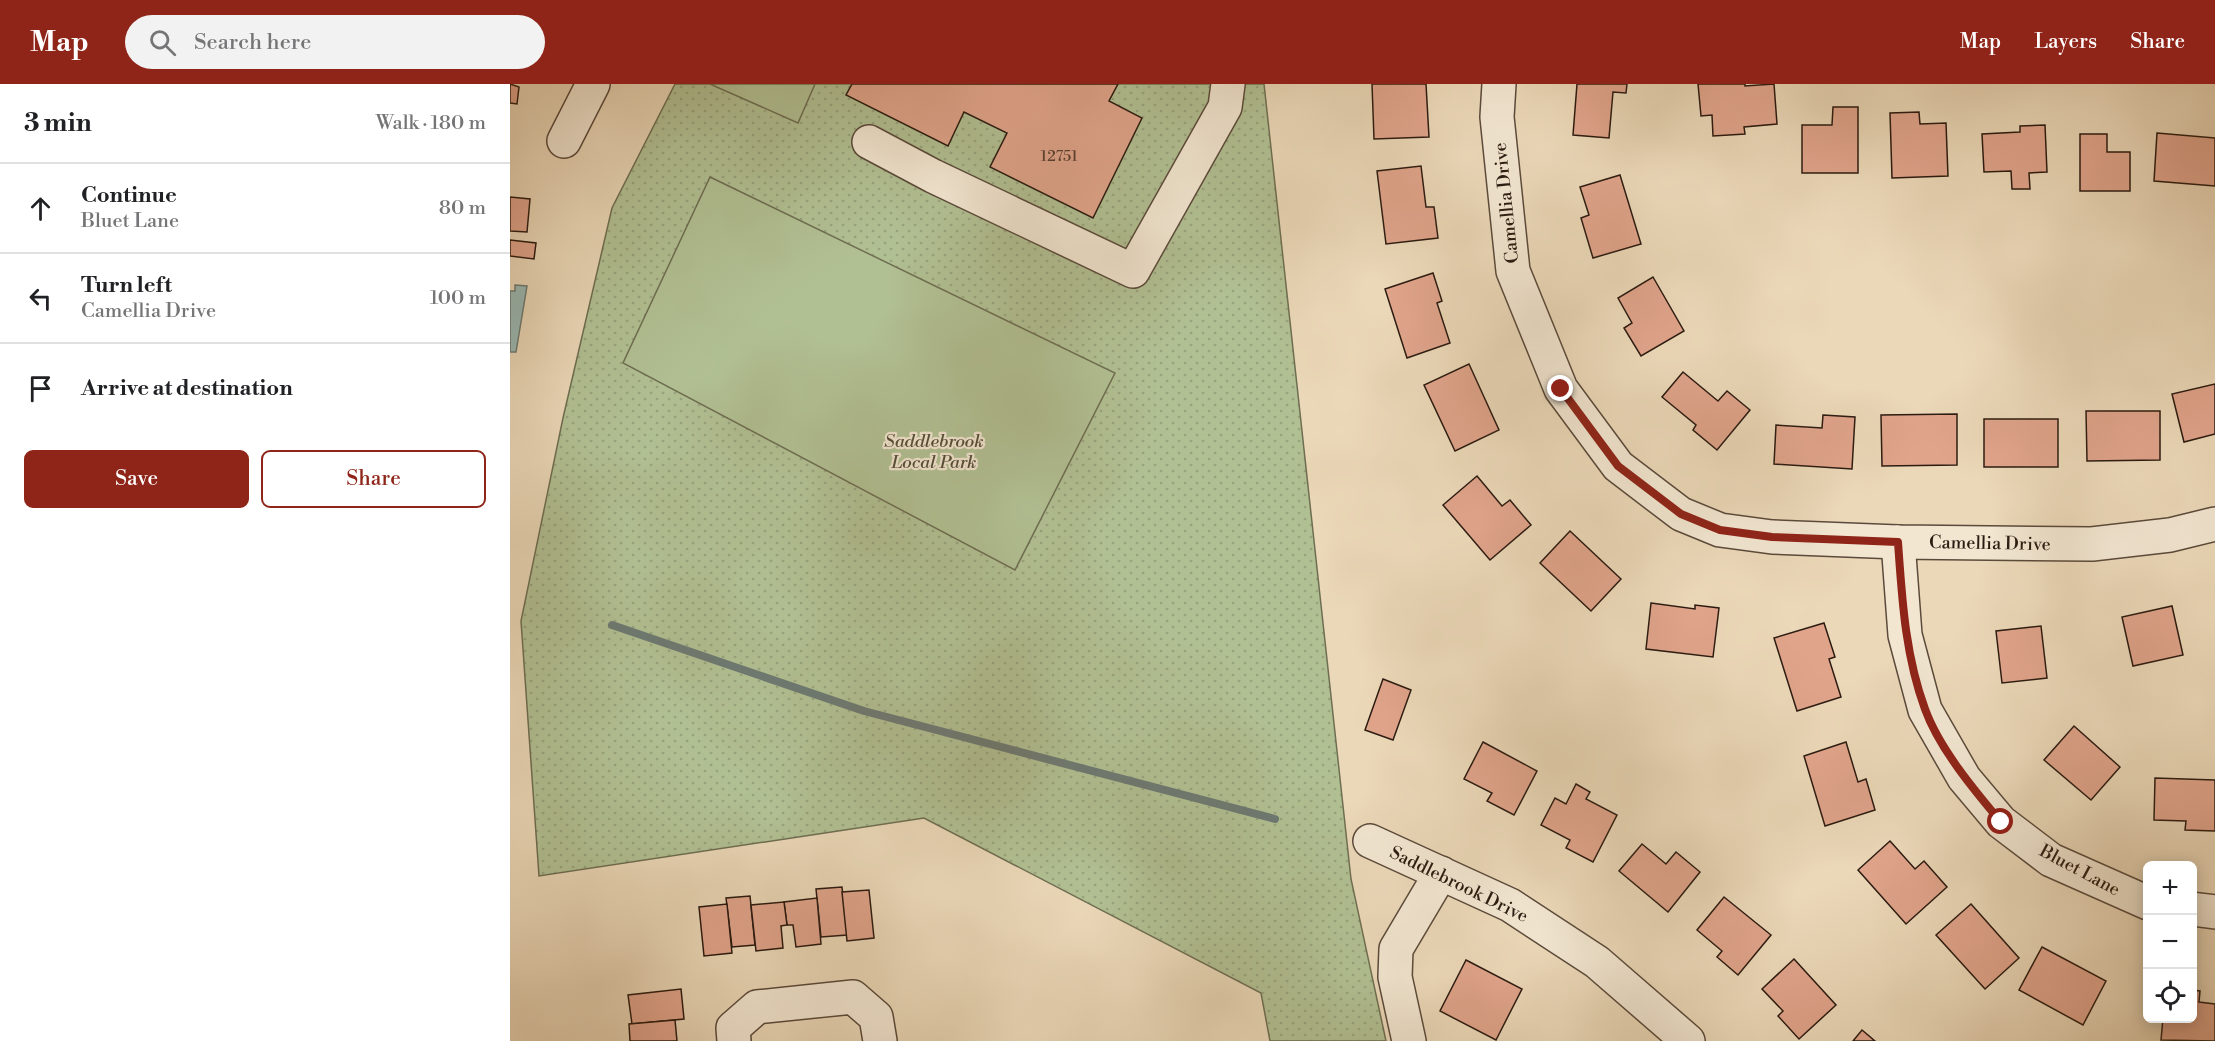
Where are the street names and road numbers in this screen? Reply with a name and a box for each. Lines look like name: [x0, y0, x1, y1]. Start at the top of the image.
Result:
street label: Camellia Drive: [1489, 141, 1524, 265]
street label: Camellia Drive: [1929, 531, 2051, 556]
street label: Bluet Lane: [2035, 839, 2124, 901]
street label: Saddlebrook Drive: [1386, 841, 1532, 928]

